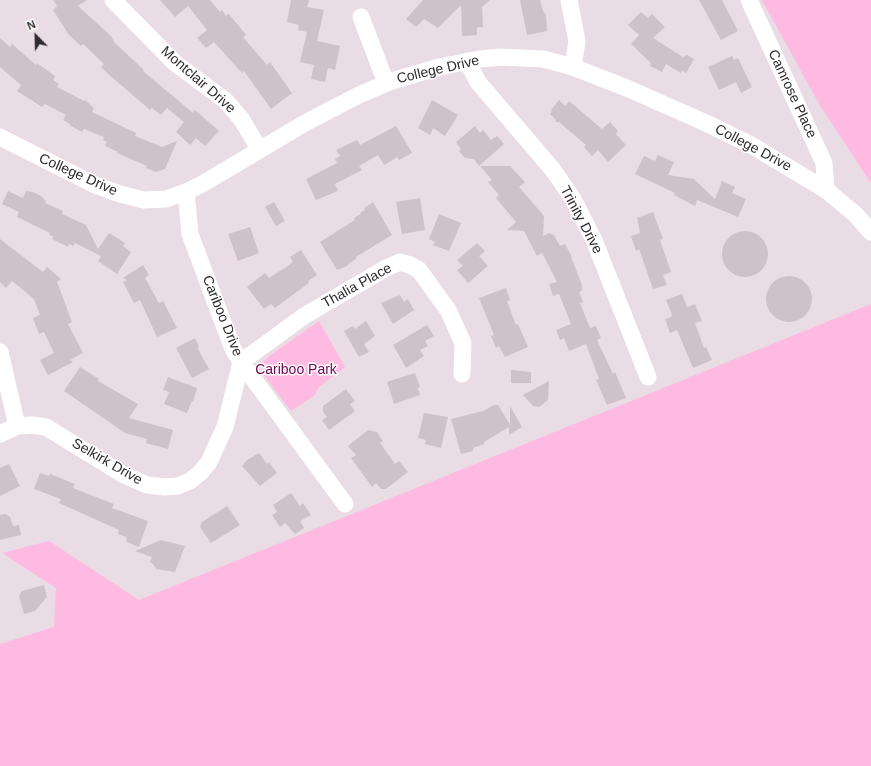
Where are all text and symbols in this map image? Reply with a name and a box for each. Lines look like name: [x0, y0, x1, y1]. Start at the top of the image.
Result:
north arrow: [16, 16, 56, 56]
text: N: [25, 18, 37, 32]
street label: Montclair Drive: [157, 43, 239, 117]
street label: Camrose Place: [764, 47, 820, 141]
street label: College Drive: [395, 52, 481, 88]
street label: College Drive: [712, 121, 794, 175]
street label: College Drive: [36, 150, 120, 200]
street label: Trinity Drive: [556, 183, 606, 257]
street label: Thalia Place: [319, 260, 395, 312]
street label: Cariboo Drive: [198, 273, 246, 359]
park label: Cariboo Park: [255, 362, 337, 378]
street label: Selkirk Drive: [69, 435, 145, 489]

